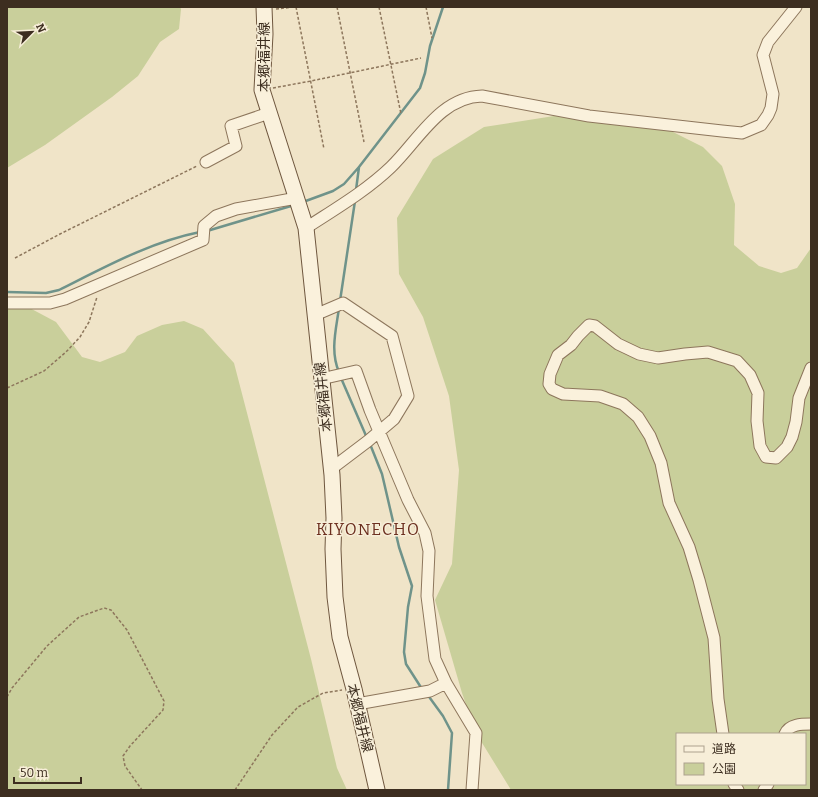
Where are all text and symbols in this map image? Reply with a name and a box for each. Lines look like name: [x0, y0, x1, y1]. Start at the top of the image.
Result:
north arrow: [12, 12, 52, 52]
text: N: [33, 22, 49, 35]
street label: 本郷福井線: [256, 22, 273, 92]
street label: 本郷福井線: [311, 361, 336, 433]
district label: KIYONECHO: [316, 520, 420, 539]
street label: 本郷福井線: [343, 682, 376, 754]
legend: [676, 733, 806, 785]
text: 道路: [712, 742, 736, 756]
scale bar: [14, 759, 81, 785]
text: 公園: [712, 762, 736, 776]
text: 50 m: [20, 766, 49, 780]

